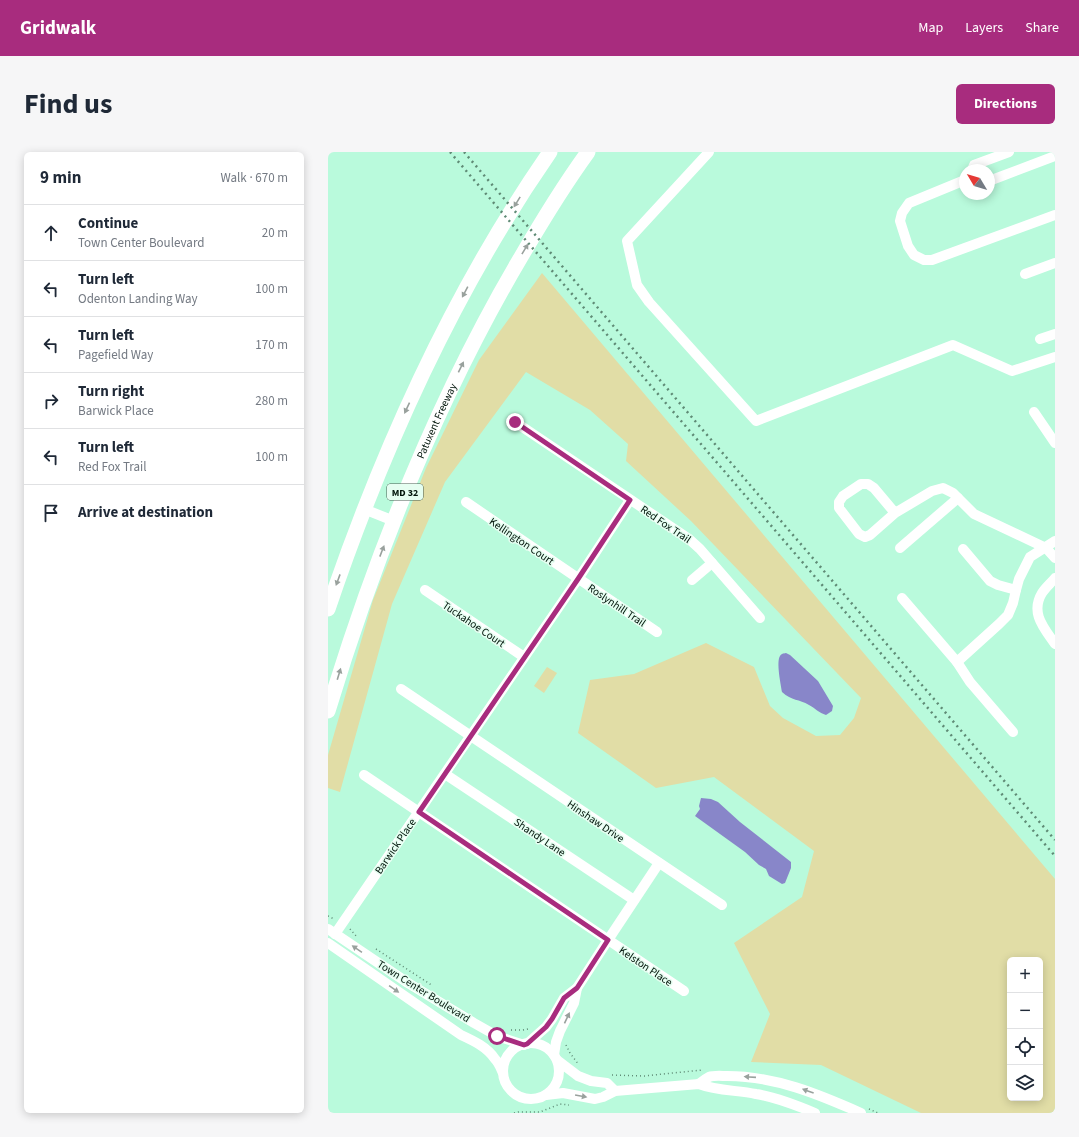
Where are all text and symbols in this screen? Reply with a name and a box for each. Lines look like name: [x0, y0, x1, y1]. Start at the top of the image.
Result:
text: Gridwalk: [20, 15, 96, 42]
text: Map: [918, 18, 943, 38]
text: Layers: [965, 18, 1003, 38]
text: Share: [1025, 18, 1059, 38]
text: Find us: [24, 84, 112, 124]
button: Directions: [956, 84, 1055, 124]
north arrow: [959, 164, 995, 200]
text: 9 min: [40, 166, 81, 190]
text: Walk · 670 m: [220, 169, 288, 187]
one-way arrow: [513, 197, 521, 207]
text: Continue: [78, 213, 138, 234]
icon: ahead: [40, 222, 62, 244]
text: 20 m: [262, 224, 288, 242]
text: Town Center Boulevard: [78, 234, 204, 252]
one-way arrow: [522, 243, 529, 255]
text: Turn left: [78, 269, 134, 290]
icon: left: [40, 278, 62, 300]
text: 100 m: [255, 280, 288, 298]
one-way arrow: [462, 286, 468, 297]
text: Odenton Landing Way: [78, 290, 198, 308]
text: Turn left: [78, 325, 134, 346]
icon: left: [40, 334, 62, 356]
text: 170 m: [255, 336, 288, 354]
text: Pagefield Way: [78, 346, 153, 364]
one-way arrow: [458, 361, 464, 373]
text: Turn right: [78, 381, 144, 402]
street label: Patuxent Freeway: [413, 381, 460, 461]
icon: right: [40, 390, 62, 412]
text: 280 m: [255, 392, 288, 410]
text: Barwick Place: [78, 402, 154, 420]
one-way arrow: [404, 402, 410, 414]
route end: [506, 413, 524, 431]
text: Turn left: [78, 437, 134, 458]
icon: left: [40, 446, 62, 468]
text: 100 m: [255, 448, 288, 466]
text: Red Fox Trail: [78, 458, 147, 476]
road number: MD 32: [387, 484, 423, 500]
icon: arrive: [40, 502, 62, 524]
text: Arrive at destination: [78, 502, 213, 523]
street label: Red Fox Trail: [637, 502, 694, 547]
street label: Kellington Court: [486, 514, 557, 569]
one-way arrow: [380, 544, 386, 556]
one-way arrow: [334, 575, 340, 587]
street label: Roslynhill Trail: [585, 580, 649, 631]
street label: Tuckahoe Court: [439, 598, 508, 651]
one-way arrow: [336, 667, 342, 679]
street label: Hinshaw Drive: [564, 797, 628, 846]
street label: Barwick Place: [371, 815, 420, 877]
street label: Shandy Lane: [511, 815, 569, 860]
street label: Kelston Place: [616, 943, 676, 990]
one-way arrow: [352, 945, 362, 953]
street label: Town Center Boulevard: [374, 957, 473, 1026]
map controls: [1007, 957, 1043, 1101]
button: +: [1007, 957, 1043, 993]
one-way arrow: [389, 985, 399, 993]
button: −: [1007, 993, 1043, 1029]
one-way arrow: [563, 1012, 570, 1024]
route start: [488, 1027, 506, 1045]
button: locate: [1007, 1029, 1043, 1065]
button: layers: [1007, 1065, 1043, 1101]
one-way arrow: [744, 1074, 756, 1081]
one-way arrow: [802, 1088, 814, 1094]
one-way arrow: [575, 1093, 587, 1099]

